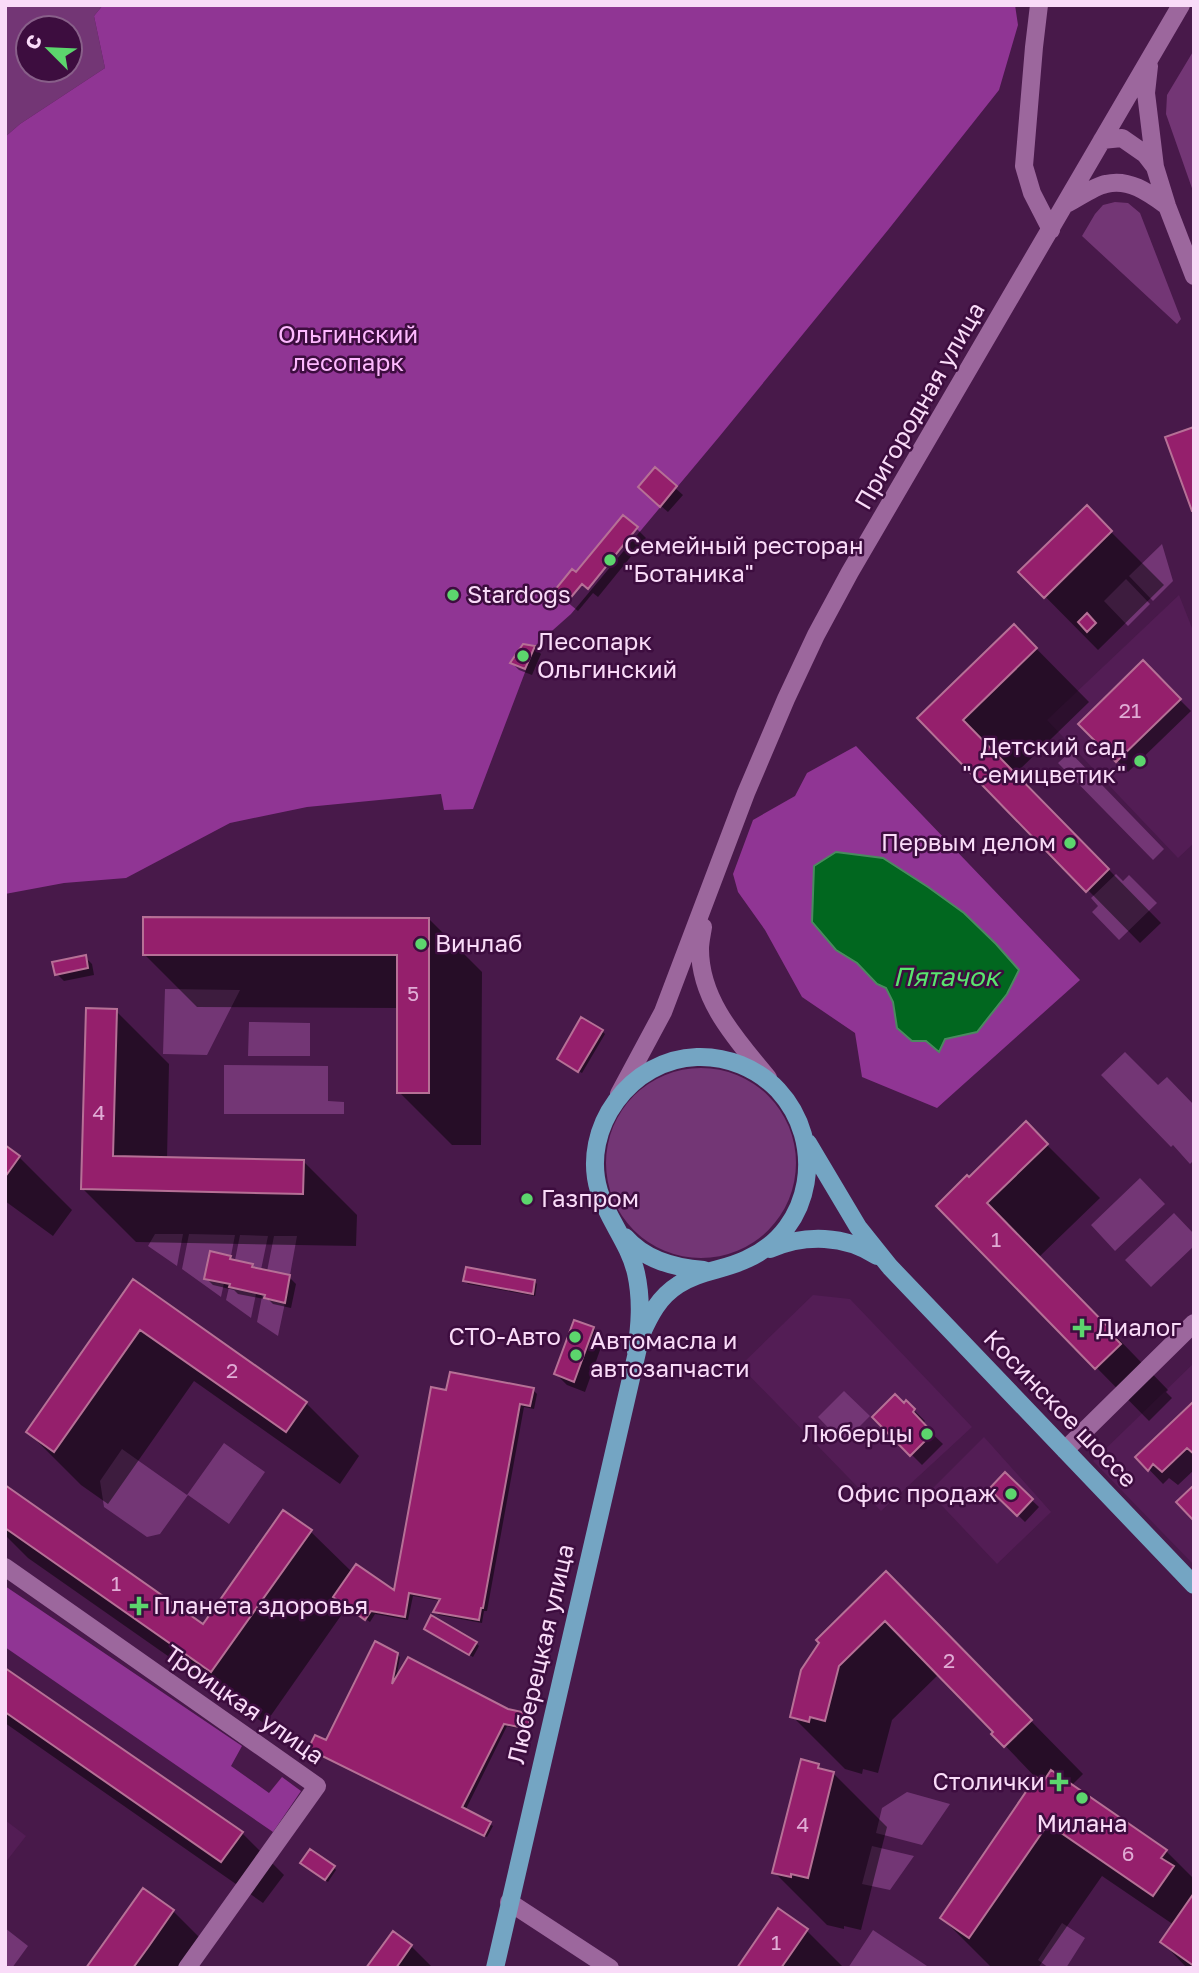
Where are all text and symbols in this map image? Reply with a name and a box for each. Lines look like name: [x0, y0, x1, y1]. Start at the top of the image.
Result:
north arrow: [14, 14, 84, 84]
text: С: [20, 31, 46, 53]
street label: Пригородная улица: [848, 297, 990, 514]
park label: Ольгинский лесопарк: [278, 319, 418, 376]
place label: Семейный ресторан "Ботаника": [624, 530, 864, 587]
marker: Семейный ресторан "Ботаника": [602, 552, 618, 568]
place label: Stardogs: [467, 579, 571, 608]
marker: Stardogs: [445, 587, 461, 603]
place label: Лесопарк Ольгинский: [537, 626, 677, 683]
marker: Лесопарк Ольгинский: [515, 648, 531, 664]
house number: 21: [1119, 697, 1141, 723]
place label: Детский сад "Семицветик": [962, 731, 1126, 788]
marker: Детский сад "Семицветик": [1132, 753, 1148, 769]
place label: Первым делом: [881, 827, 1056, 856]
marker: Первым делом: [1062, 835, 1078, 851]
place label: Винлаб: [435, 928, 522, 957]
marker: Винлаб: [413, 936, 429, 952]
water label: Пятачок: [893, 961, 1002, 992]
house number: 5: [407, 980, 419, 1006]
house number: 4: [93, 1099, 105, 1125]
place label: Газпром: [541, 1183, 639, 1212]
marker: Газпром: [519, 1191, 535, 1207]
house number: 1: [991, 1226, 1001, 1252]
place label: Диалог: [1096, 1312, 1181, 1341]
marker: Диалог: [1074, 1320, 1090, 1336]
place label: СТО-Авто: [449, 1321, 561, 1350]
street label: Косинское шоссе: [978, 1323, 1144, 1493]
place label: Автомасла и автозапчасти: [590, 1325, 750, 1382]
marker: СТО-Авто: [567, 1329, 583, 1345]
marker: Автомасла и автозапчасти: [568, 1347, 584, 1363]
house number: 2: [226, 1357, 238, 1383]
place label: Люберцы: [802, 1418, 913, 1447]
marker: Люберцы: [919, 1426, 935, 1442]
place label: Офис продаж: [837, 1478, 997, 1507]
marker: Офис продаж: [1003, 1486, 1019, 1502]
street label: Люберецкая улица: [500, 1541, 579, 1766]
house number: 1: [111, 1570, 121, 1596]
place label: Планета здоровья: [153, 1590, 368, 1619]
marker: Планета здоровья: [131, 1598, 147, 1614]
street label: Троицкая улица: [159, 1638, 330, 1770]
house number: 2: [943, 1647, 955, 1673]
place label: Столички: [933, 1766, 1045, 1795]
marker: Столички: [1051, 1774, 1067, 1790]
marker: Милана: [1074, 1790, 1090, 1806]
place label: Милана: [1036, 1808, 1128, 1837]
house number: 4: [797, 1811, 809, 1837]
house number: 6: [1122, 1840, 1134, 1866]
house number: 1: [771, 1929, 781, 1955]

